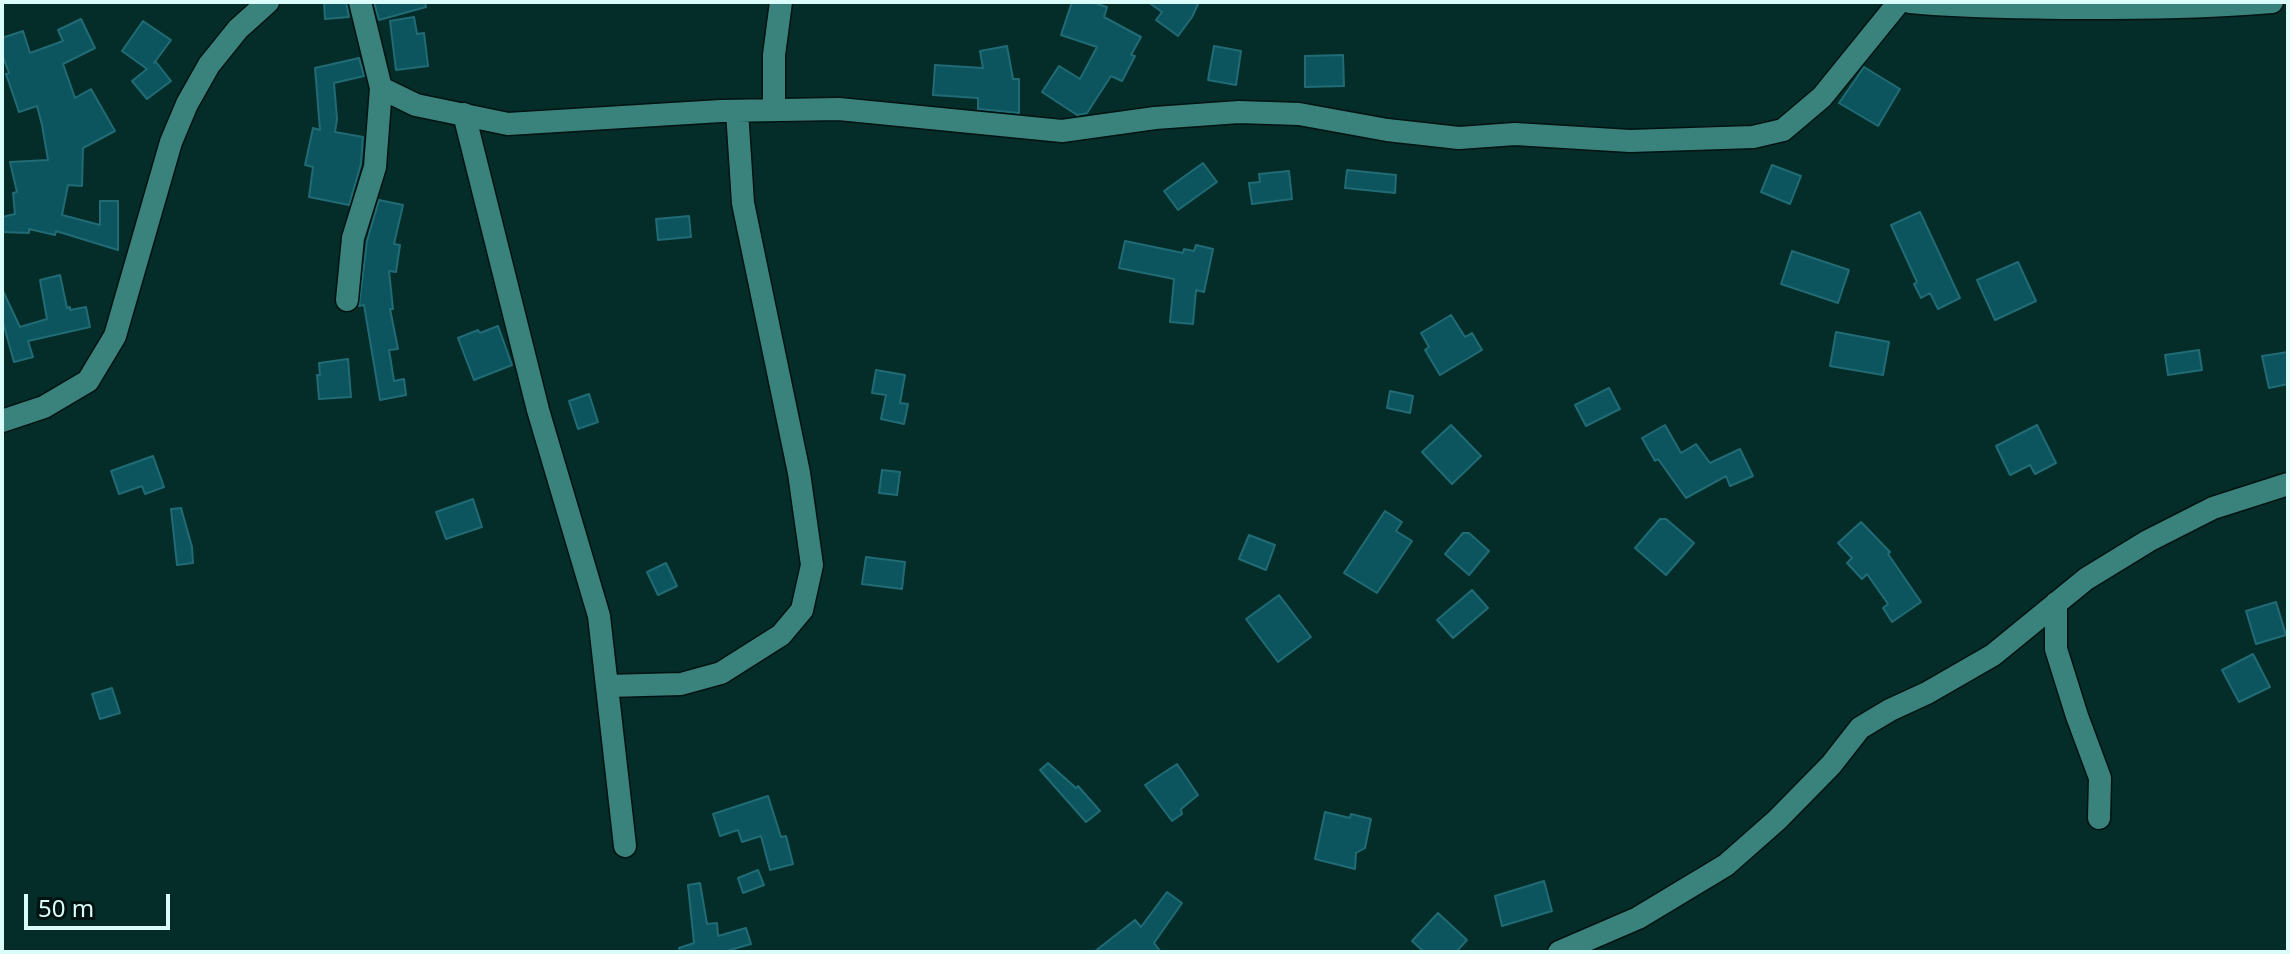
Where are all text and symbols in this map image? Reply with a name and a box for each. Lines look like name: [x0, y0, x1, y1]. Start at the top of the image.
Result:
scale bar: [28, 878, 174, 928]
text: 50 m: [38, 891, 94, 924]

